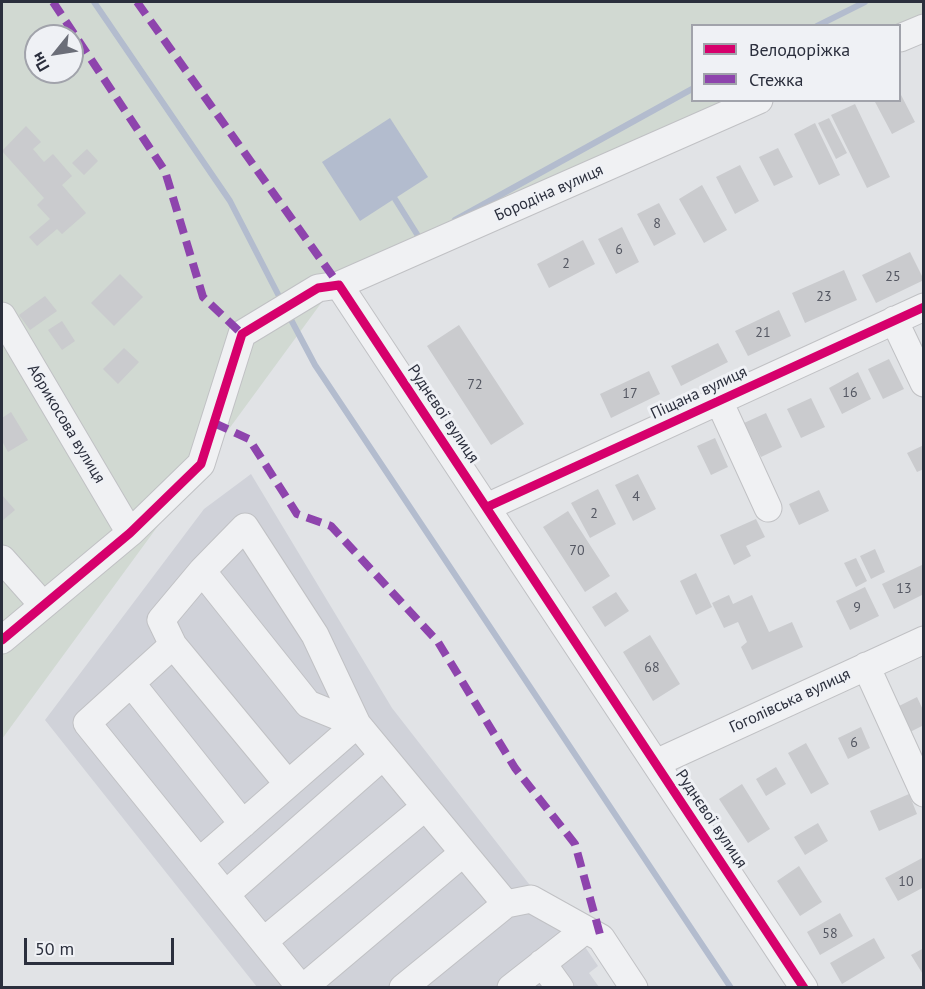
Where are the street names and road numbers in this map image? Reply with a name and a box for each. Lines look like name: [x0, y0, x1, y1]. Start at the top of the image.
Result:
street label: Бородіна вулиця: [492, 161, 606, 225]
street label: Абрикосова вулиця: [23, 361, 109, 487]
street label: Руднєвої вулиця: [403, 361, 483, 467]
street label: Піщана вулиця: [648, 362, 750, 424]
street label: Гоголівська вулиця: [726, 665, 854, 737]
street label: Руднєвої вулиця: [671, 766, 751, 872]

